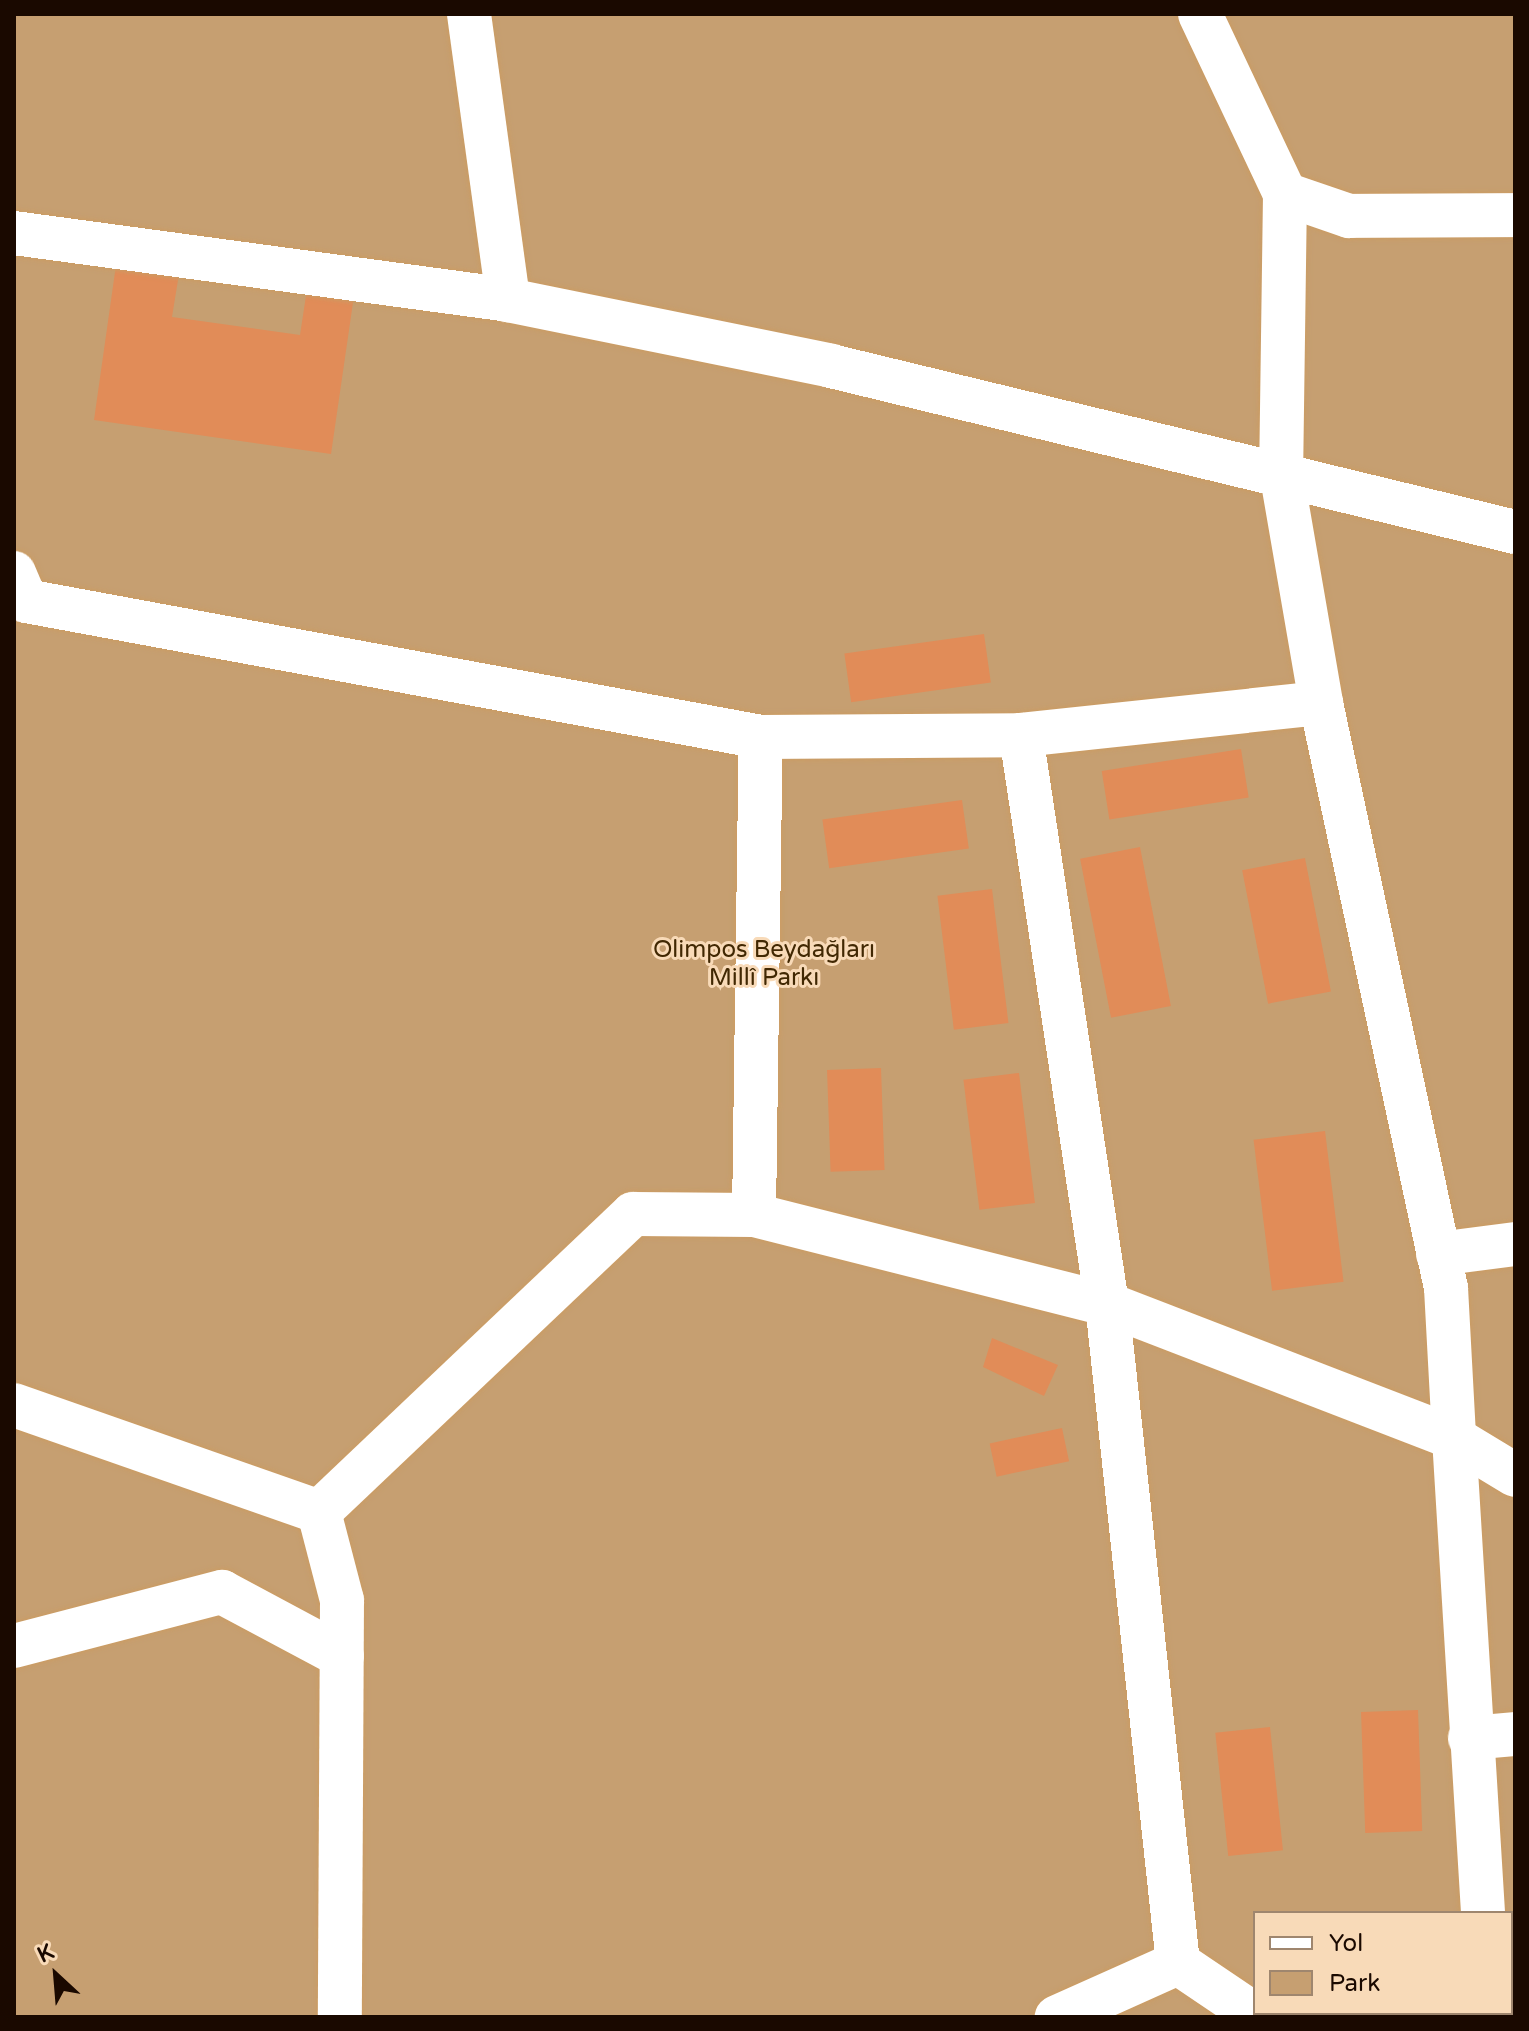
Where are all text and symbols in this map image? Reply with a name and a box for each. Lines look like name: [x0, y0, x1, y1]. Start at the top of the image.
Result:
park label: Olimpos Beydağları Millî Parkı: [653, 936, 875, 992]
legend: [1253, 1911, 1513, 2015]
text: Yol: [1329, 1929, 1363, 1958]
north arrow: [16, 1935, 96, 2015]
text: K: [33, 1939, 58, 1968]
text: Park: [1329, 1969, 1380, 1998]

